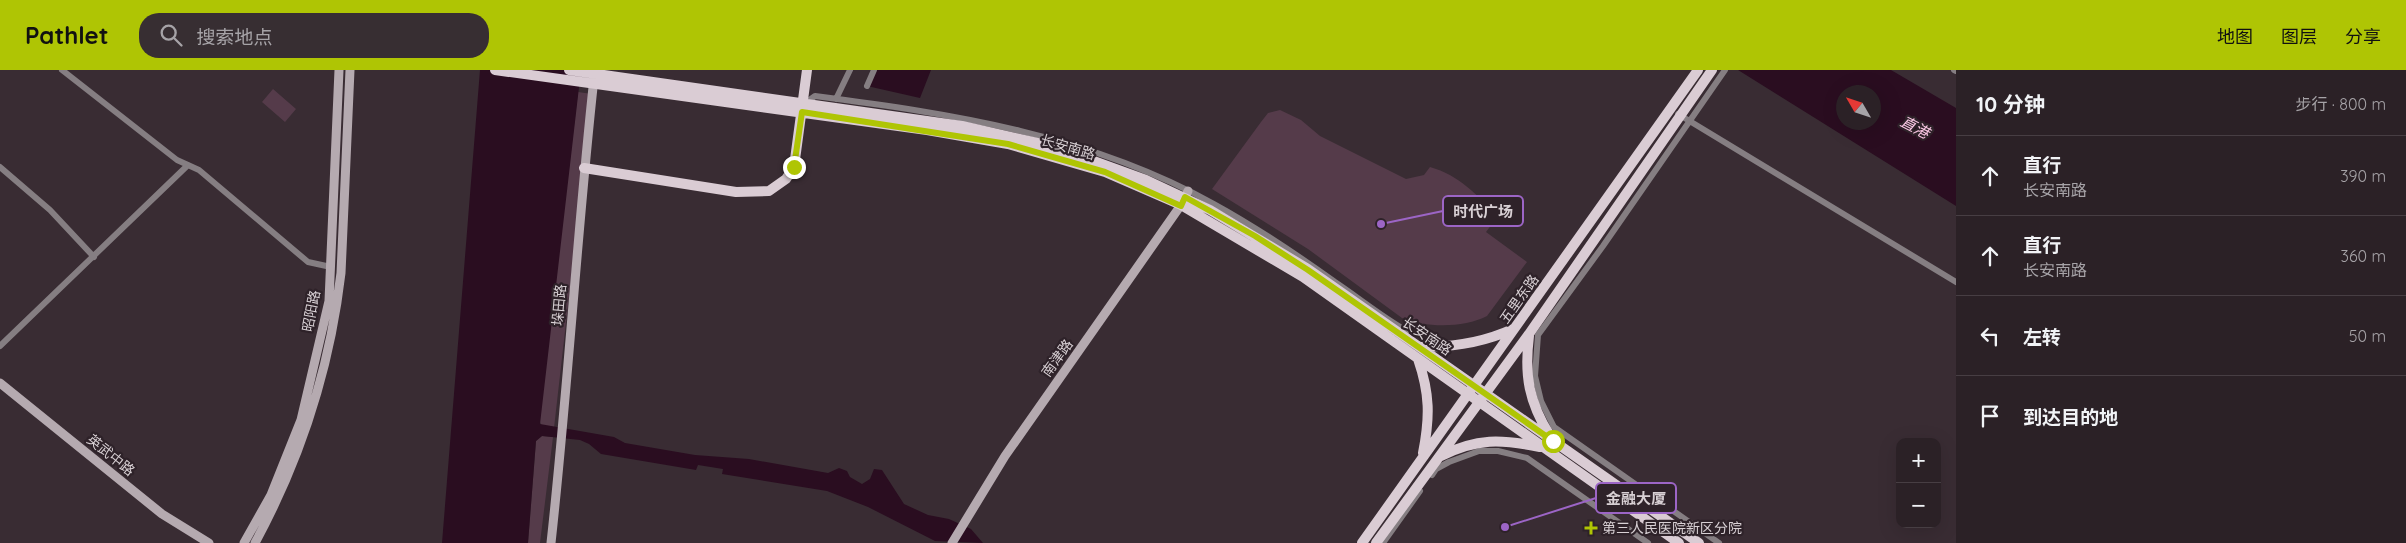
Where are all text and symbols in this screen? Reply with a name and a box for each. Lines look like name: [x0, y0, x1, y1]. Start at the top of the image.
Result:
search box: [139, 13, 489, 58]
text: Pathlet: [25, 20, 109, 50]
icon: search: [157, 21, 185, 49]
text: 搜索地点: [197, 25, 273, 49]
text: 地图: [2217, 25, 2253, 48]
text: 图层: [2281, 25, 2317, 48]
text: 分享: [2345, 25, 2381, 48]
north arrow: [1836, 85, 1881, 130]
text: 10 分钟: [1976, 91, 2045, 117]
text: 步行 · 800 m: [2296, 94, 2386, 114]
water label: 直港: [1897, 112, 1934, 143]
street label: 长安南路: [1039, 131, 1097, 163]
text: 直行: [2023, 153, 2061, 177]
route end: [783, 156, 806, 179]
icon: ahead: [1976, 162, 2004, 190]
text: 390 m: [2340, 166, 2386, 186]
text: 长安南路: [2023, 180, 2087, 200]
callout: 时代广场: [1443, 196, 1523, 226]
text: 时代广场: [1453, 202, 1513, 221]
text: 直行: [2023, 233, 2061, 257]
icon: ahead: [1976, 242, 2004, 270]
text: 360 m: [2341, 246, 2386, 266]
text: 长安南路: [2023, 260, 2087, 280]
street label: 五里东路: [1496, 271, 1542, 327]
street label: 垛田路: [548, 283, 570, 327]
street label: 昭阳路: [298, 289, 324, 333]
street label: 长安南路: [1399, 313, 1455, 359]
icon: left: [1976, 322, 2004, 350]
text: 左转: [2023, 325, 2061, 349]
text: 50 m: [2349, 326, 2386, 346]
street label: 南津路: [1037, 336, 1077, 380]
icon: arrive: [1976, 402, 2004, 430]
text: 到达目的地: [2023, 405, 2118, 429]
street label: 英武中路: [84, 430, 138, 480]
route start: [1542, 430, 1565, 453]
map controls: [1896, 438, 1941, 528]
button: +: [1896, 438, 1941, 483]
callout: 金融大厦: [1596, 483, 1676, 513]
button: −: [1896, 483, 1941, 528]
text: 金融大厦: [1606, 489, 1666, 508]
place label: 第三人民医院新区分院: [1602, 519, 1742, 537]
marker: 第三人民医院新区分院: [1584, 521, 1598, 535]

